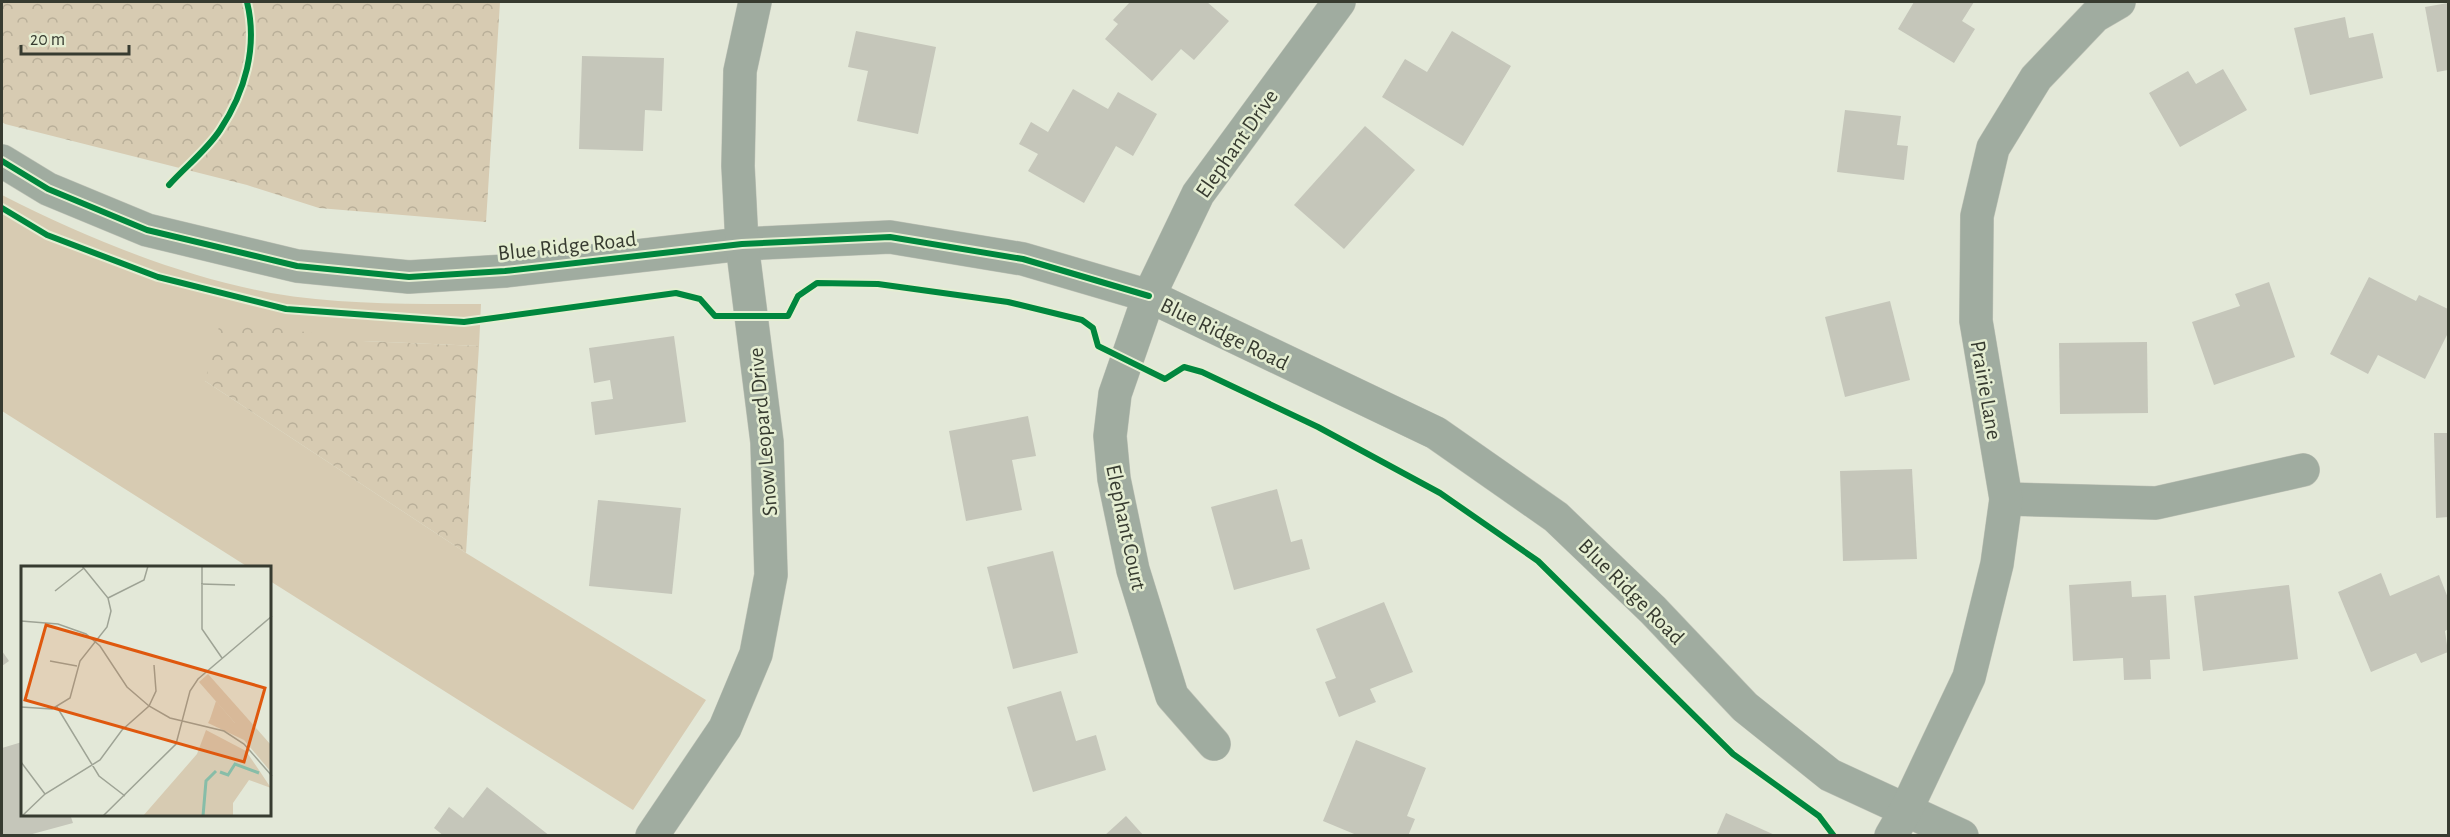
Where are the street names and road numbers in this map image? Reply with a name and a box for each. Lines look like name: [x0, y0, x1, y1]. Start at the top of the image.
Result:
street label: Elephant Drive: [1192, 85, 1282, 202]
street label: Blue Ridge Road: [497, 228, 638, 264]
street label: Blue Ridge Road: [1157, 293, 1292, 374]
street label: Prairie Lane: [1966, 339, 2006, 441]
street label: Snow Leopard Drive: [745, 347, 781, 517]
street label: Elephant Court: [1102, 462, 1150, 592]
street label: Blue Ridge Road: [1574, 535, 1688, 649]

